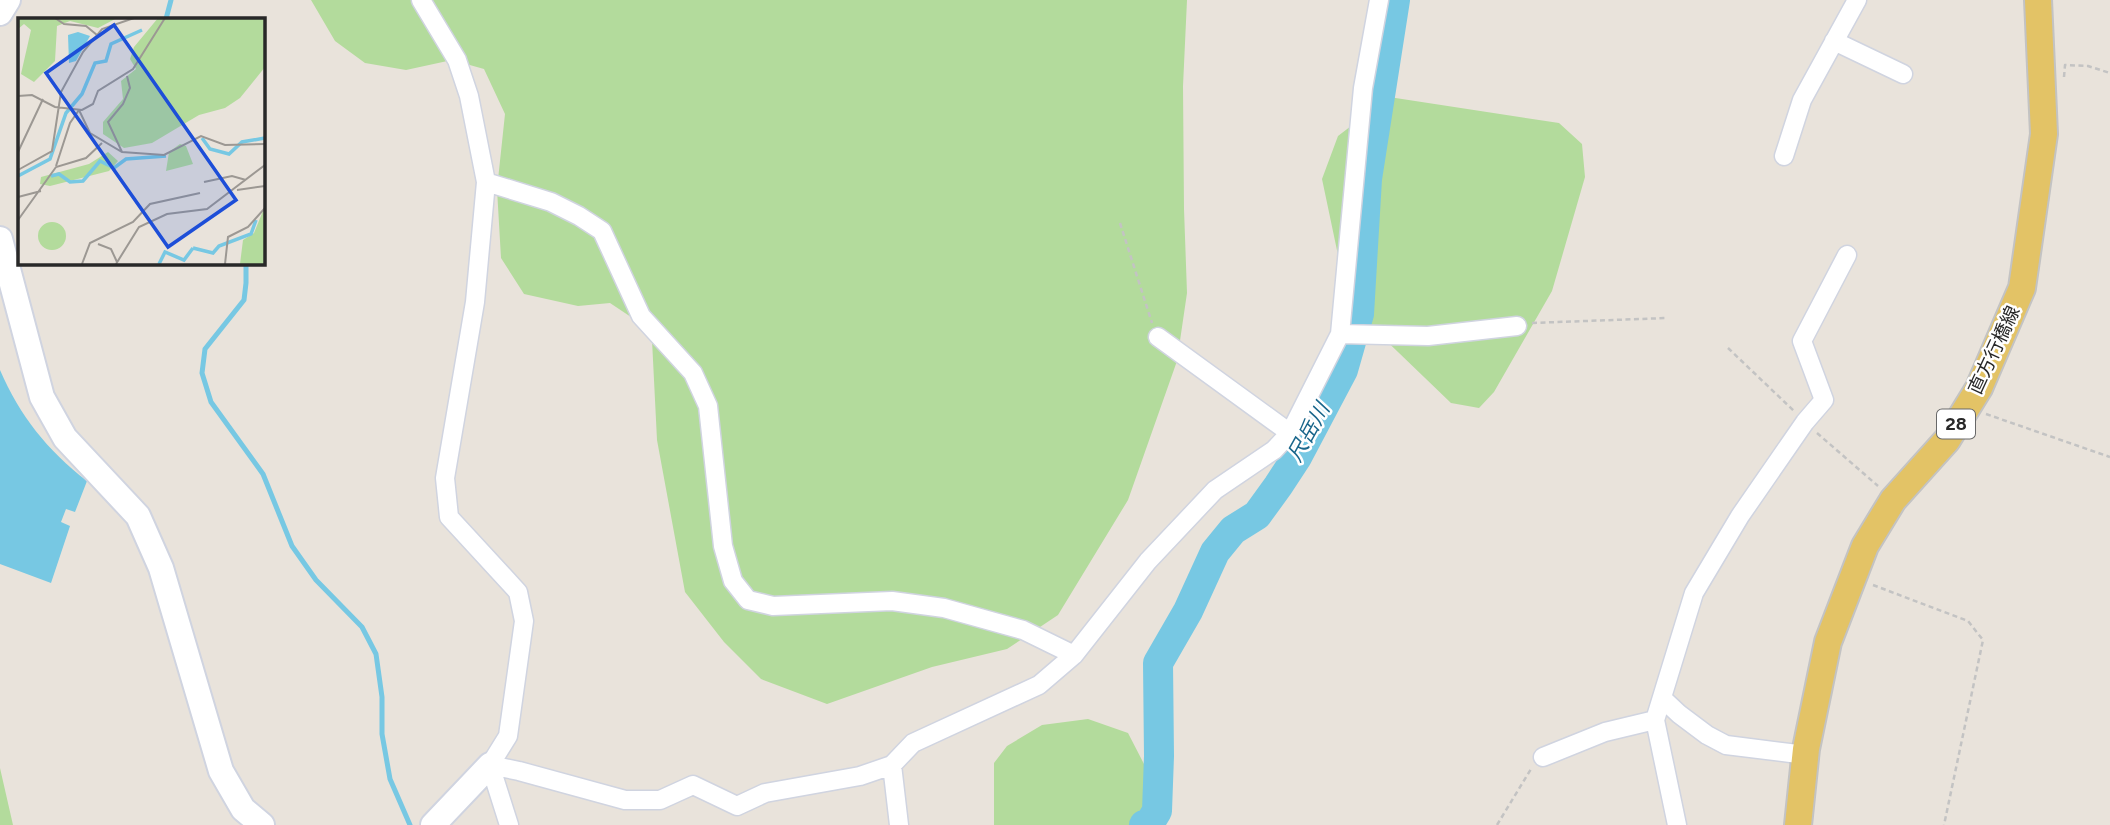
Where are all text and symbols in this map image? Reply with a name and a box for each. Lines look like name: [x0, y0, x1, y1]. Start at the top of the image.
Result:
inset map: [18, 18, 264, 264]
street label: 直方行橋線: [1963, 302, 2025, 398]
water label: 尺岳川: [1282, 397, 1335, 466]
road number: 28: [1937, 410, 1975, 438]

